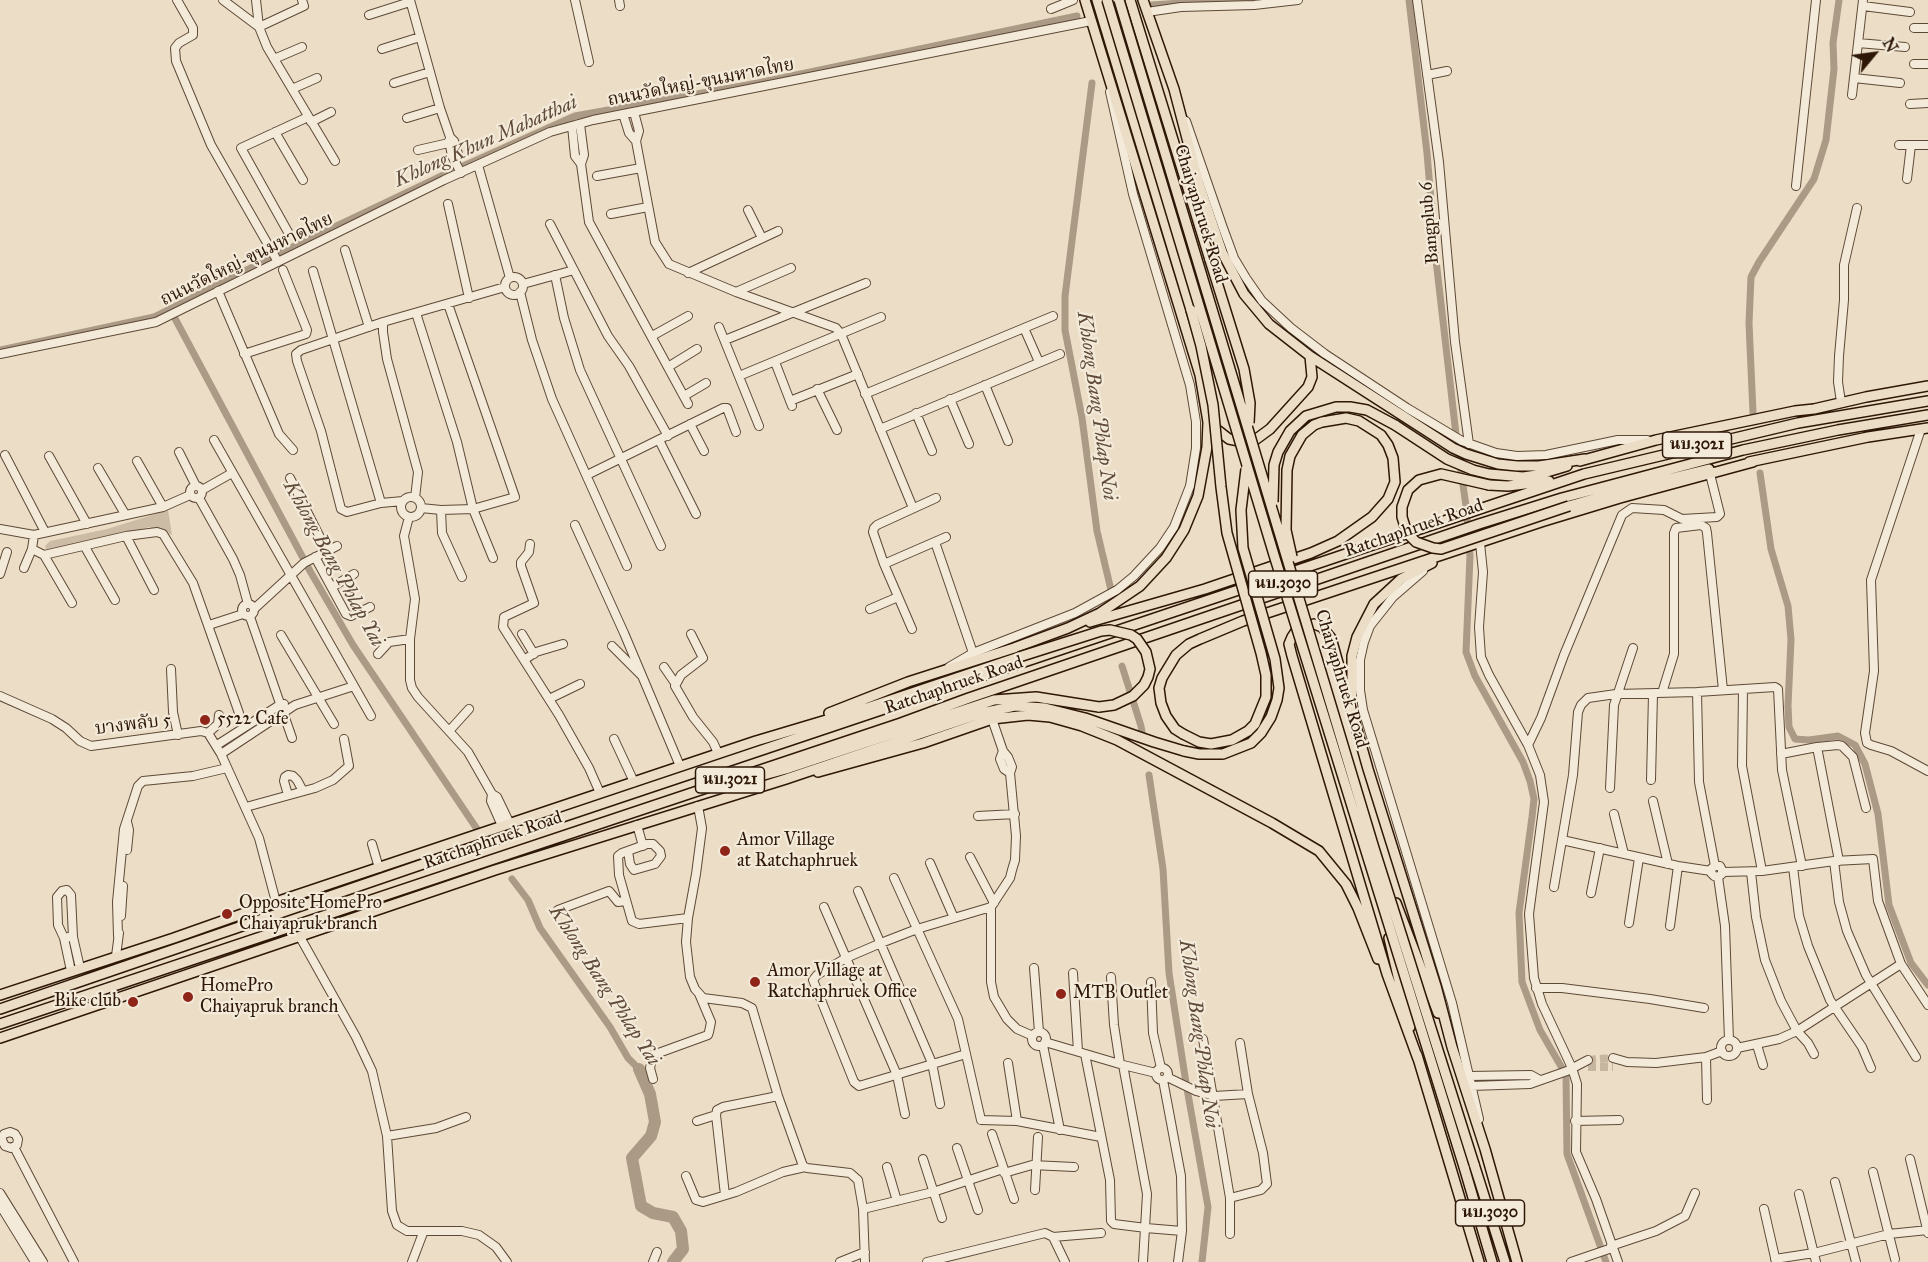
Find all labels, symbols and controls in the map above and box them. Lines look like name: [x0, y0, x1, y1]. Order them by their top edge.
north arrow: [1844, 24, 1904, 84]
text: N: [1879, 34, 1902, 56]
street label: ถนนวัดใหญ่-ขุนมหาดไทย: [606, 54, 796, 112]
water label: Khlong Khun Mahatthai: [391, 91, 581, 193]
street label: Chaiyaphruek Road: [1169, 142, 1231, 286]
street label: Bangplub 6: [1416, 181, 1444, 265]
street label: ถนนวัดใหญ่-ขุนมหาดไทย: [157, 209, 337, 311]
water label: Khlong Bang Phlap Noi: [1071, 310, 1121, 502]
road number: นบ.3021: [1662, 432, 1732, 458]
water label: Khlong Bang Phlap Yai: [277, 477, 389, 651]
street label: Ratchaphruek Road: [1342, 495, 1486, 563]
road number: นบ.3030: [1248, 571, 1318, 597]
street label: Chaiyaphruek Road: [1310, 607, 1372, 751]
street label: Ratchaphruek Road: [882, 652, 1026, 720]
place label: 5522 Cafe: [217, 709, 289, 731]
street label: บางพลับ 5: [94, 710, 172, 740]
marker: 5522 Cafe: [198, 713, 212, 727]
road number: นบ.3021: [696, 767, 764, 793]
street label: Ratchaphruek Road: [421, 807, 565, 875]
place label: Amor Village at Ratchaphruek: [737, 830, 858, 872]
marker: Amor Village at Ratchaphruek: [718, 844, 732, 858]
place label: Opposite HomePro Chaiyapruk branch: [239, 893, 382, 936]
water label: Khlong Bang Phlap Yai: [543, 901, 665, 1071]
marker: Opposite HomePro Chaiyapruk branch: [220, 907, 234, 921]
water label: Khlong Bang Phlap Noi: [1173, 938, 1223, 1130]
place label: Amor Village at Ratchaphruek Office: [767, 961, 917, 1004]
marker: Amor Village at Ratchaphruek Office: [748, 975, 762, 989]
place label: HomePro Chaiyapruk branch: [200, 976, 338, 1018]
place label: MTB Outlet: [1073, 983, 1168, 1005]
marker: MTB Outlet: [1054, 987, 1068, 1001]
marker: HomePro Chaiyapruk branch: [181, 990, 195, 1004]
place label: Bike club: [54, 991, 121, 1013]
marker: Bike club: [126, 995, 140, 1009]
road number: นบ.3030: [1456, 1200, 1524, 1226]

